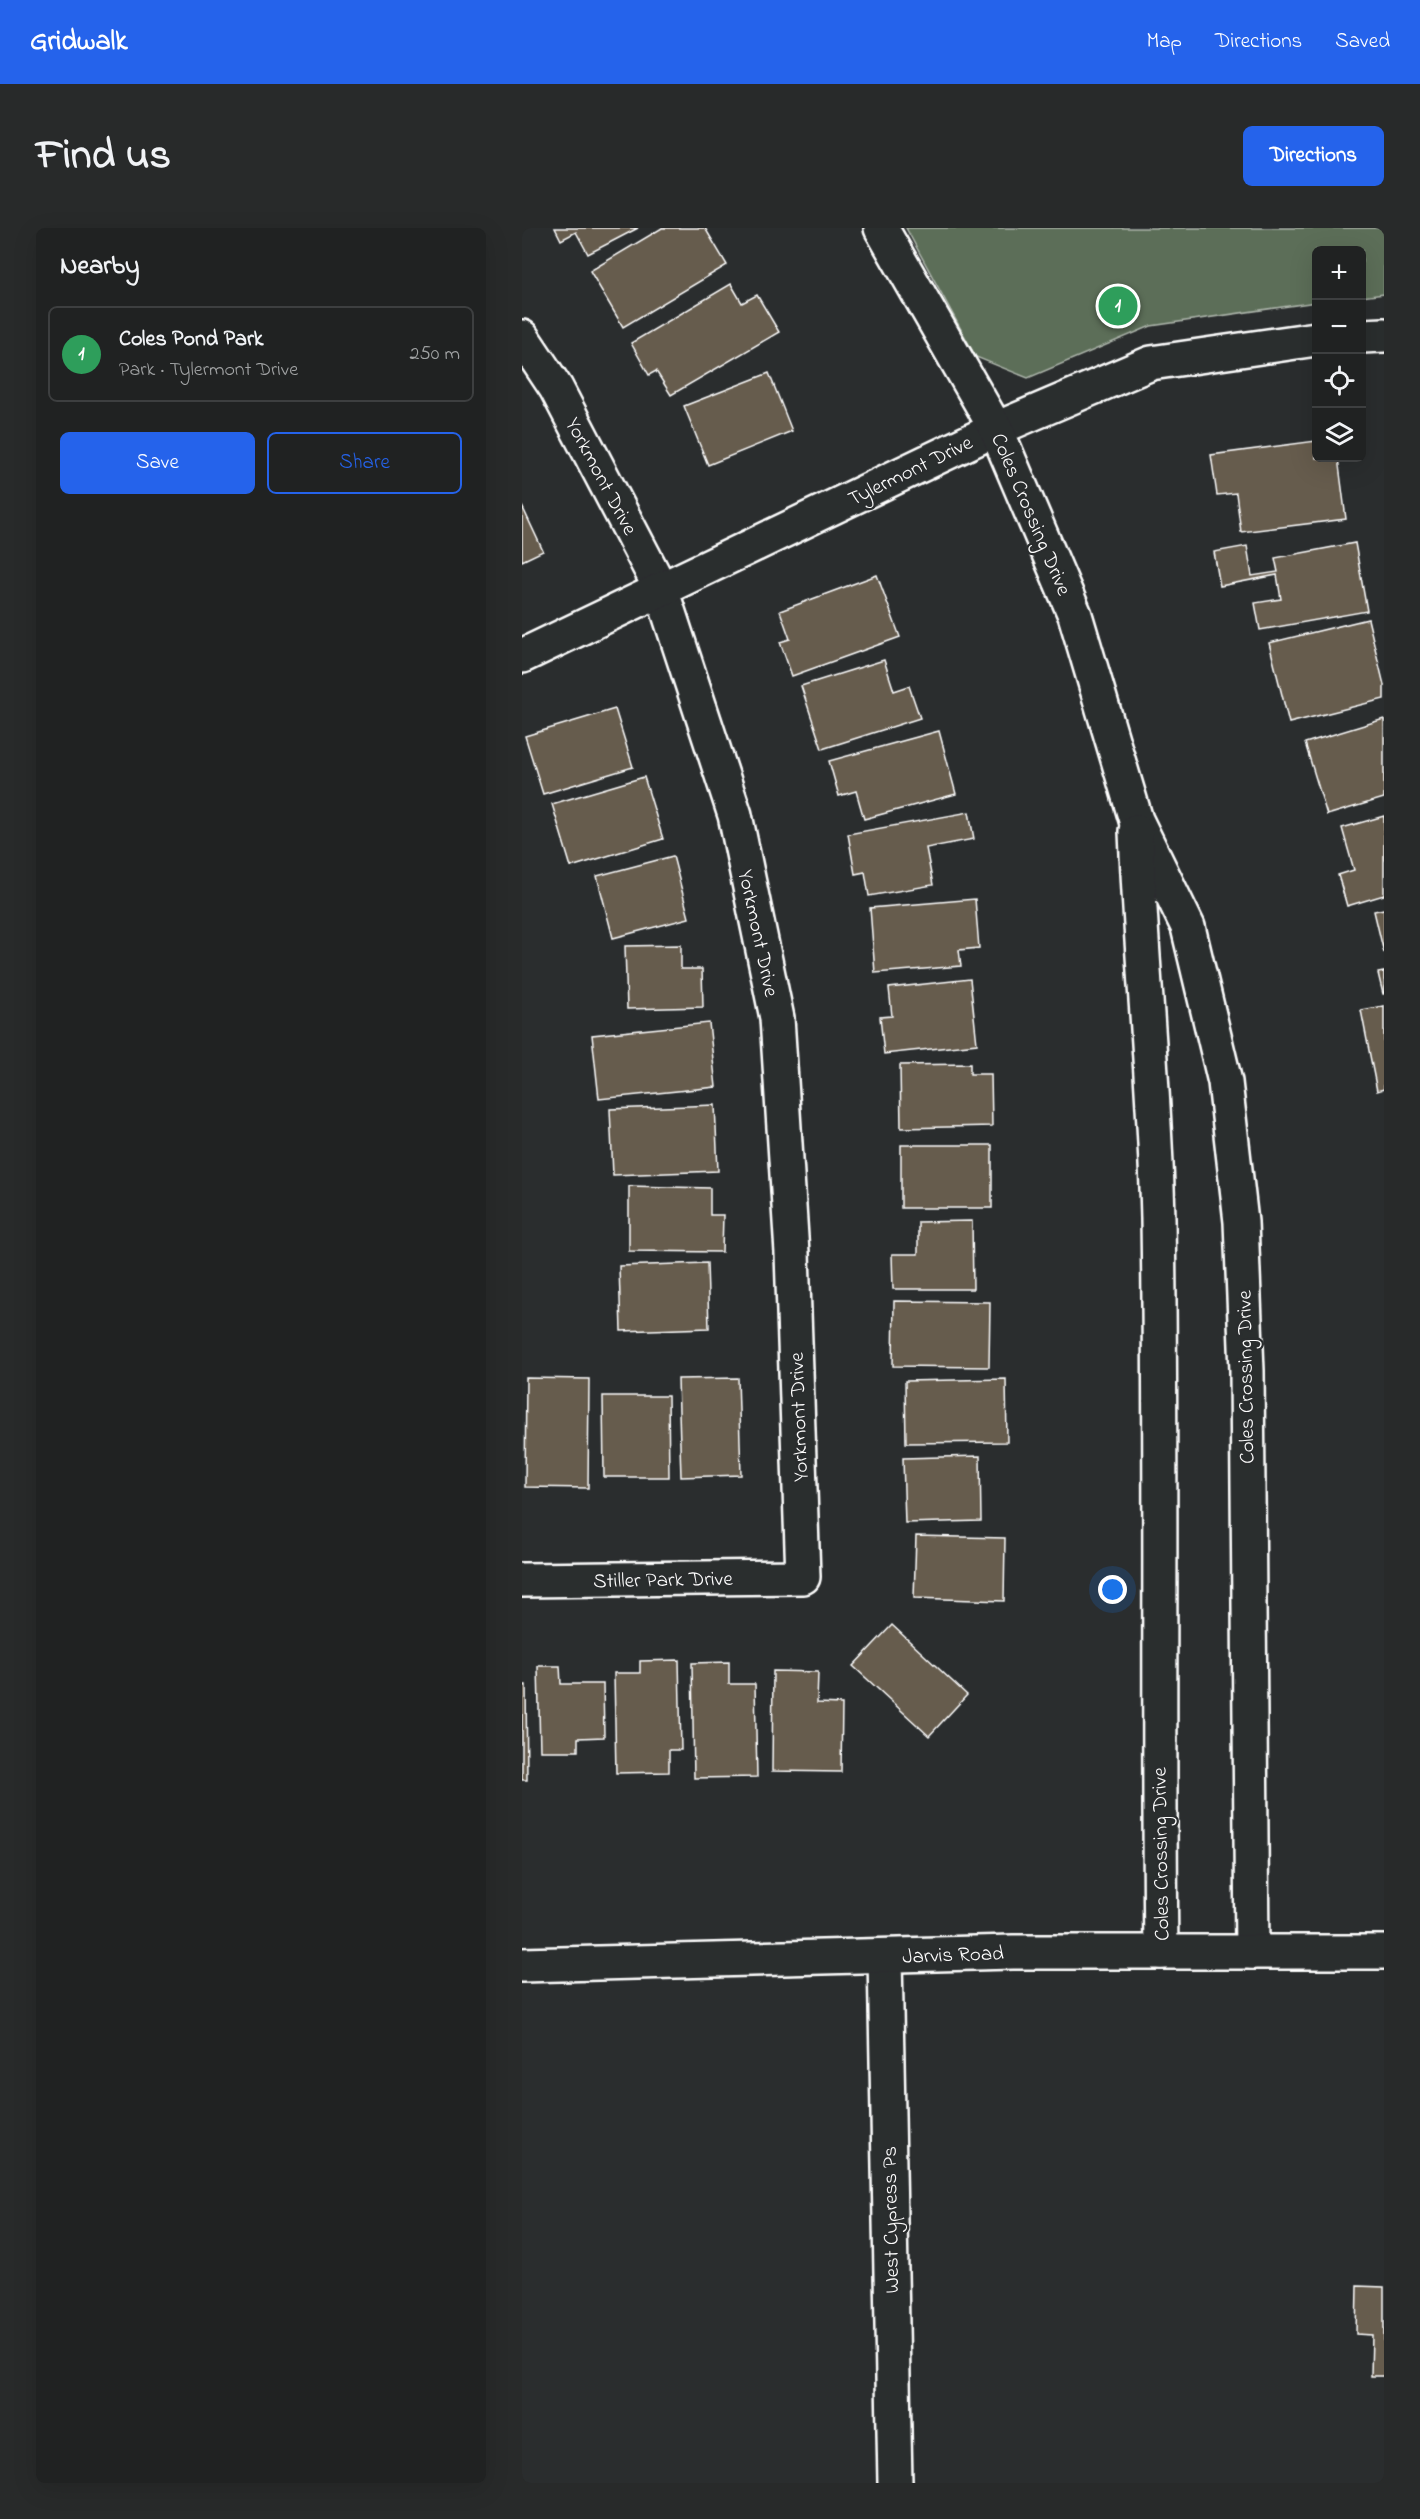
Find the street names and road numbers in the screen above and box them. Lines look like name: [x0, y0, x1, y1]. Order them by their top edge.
street label: Yorkmont Drive: [557, 413, 644, 542]
street label: Tylermont Drive: [844, 428, 980, 517]
street label: Coles Crossing Drive: [981, 429, 1078, 602]
street label: Yorkmont Drive: [729, 867, 785, 1000]
street label: Coles Crossing Drive: [1230, 1289, 1266, 1464]
street label: Yorkmont Drive: [783, 1351, 817, 1482]
street label: Stiller Park Drive: [593, 1565, 734, 1597]
street label: Coles Crossing Drive: [1145, 1766, 1181, 1941]
street label: Jarvis Road: [902, 1939, 1005, 1973]
street label: West Cypress Ps: [876, 2146, 910, 2294]

